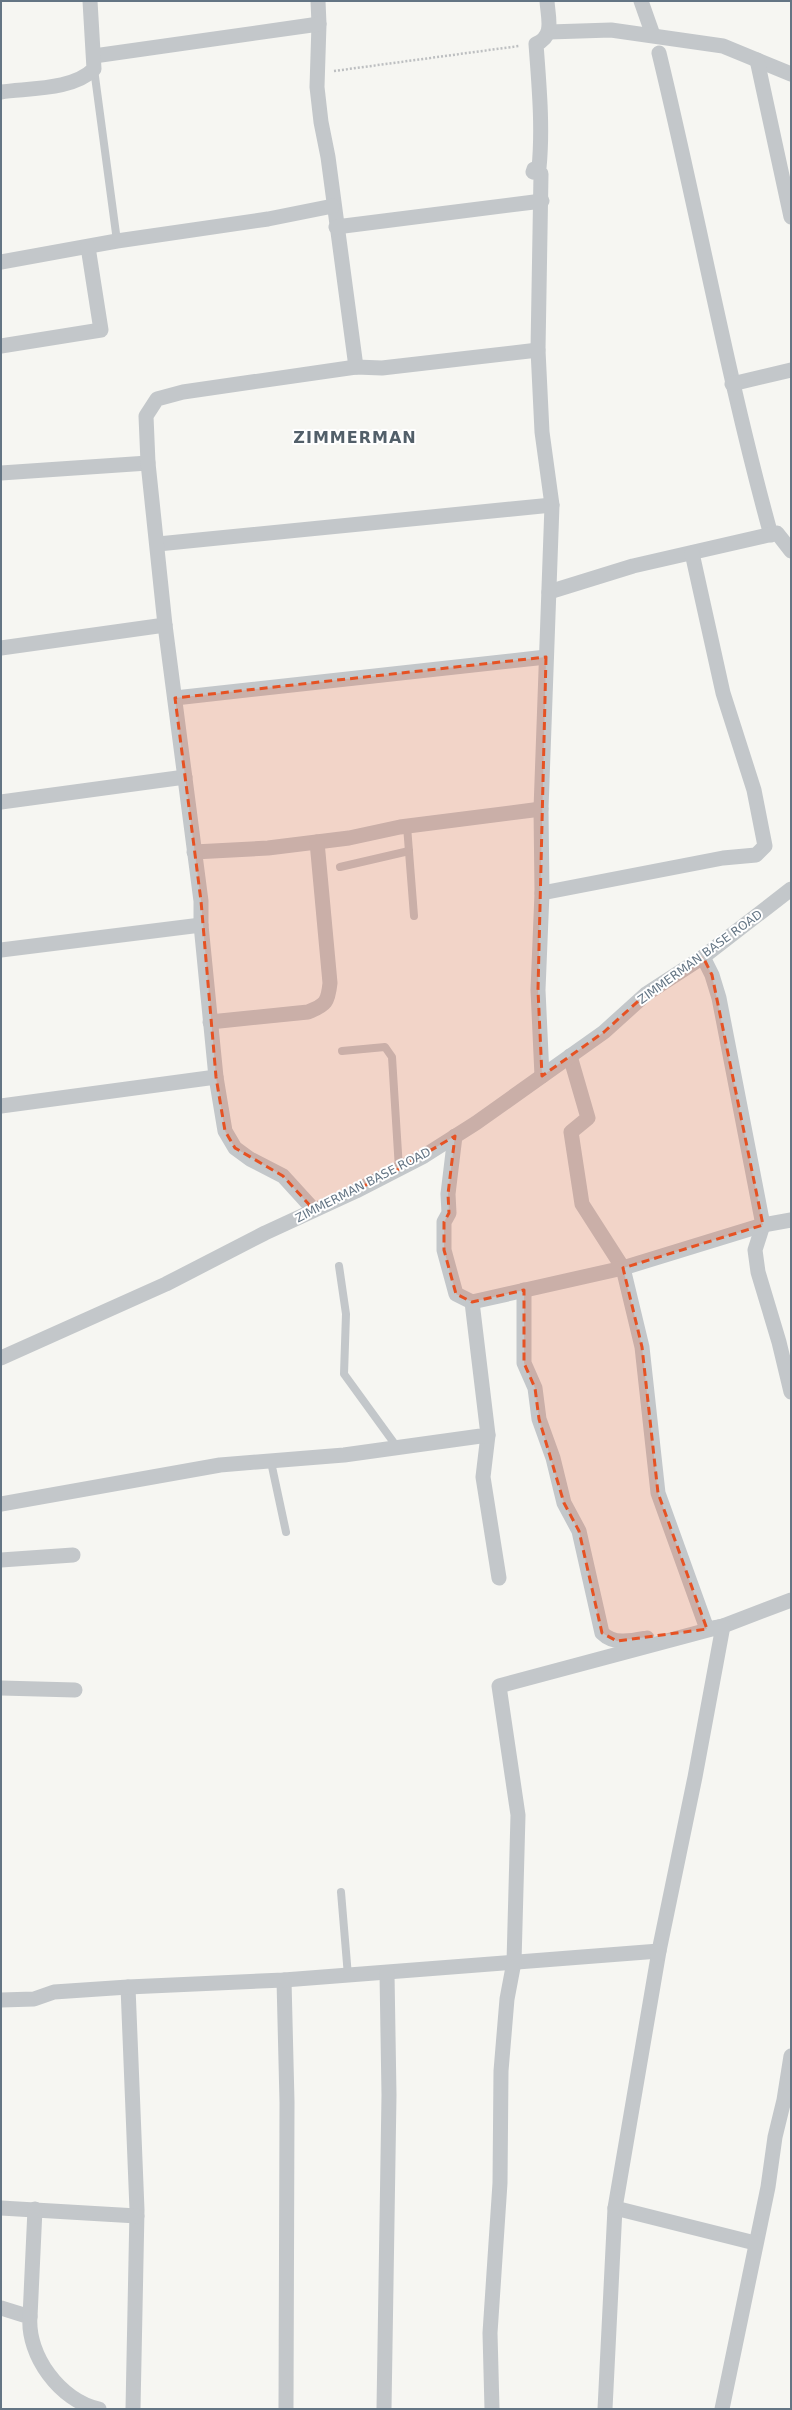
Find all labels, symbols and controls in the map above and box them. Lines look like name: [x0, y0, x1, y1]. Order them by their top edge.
district label: ZIMMERMAN: [293, 428, 417, 447]
street label: ZIMMERMAN BASE ROAD: [635, 907, 765, 1007]
street label: ZIMMERMAN BASE ROAD: [293, 1145, 433, 1225]

